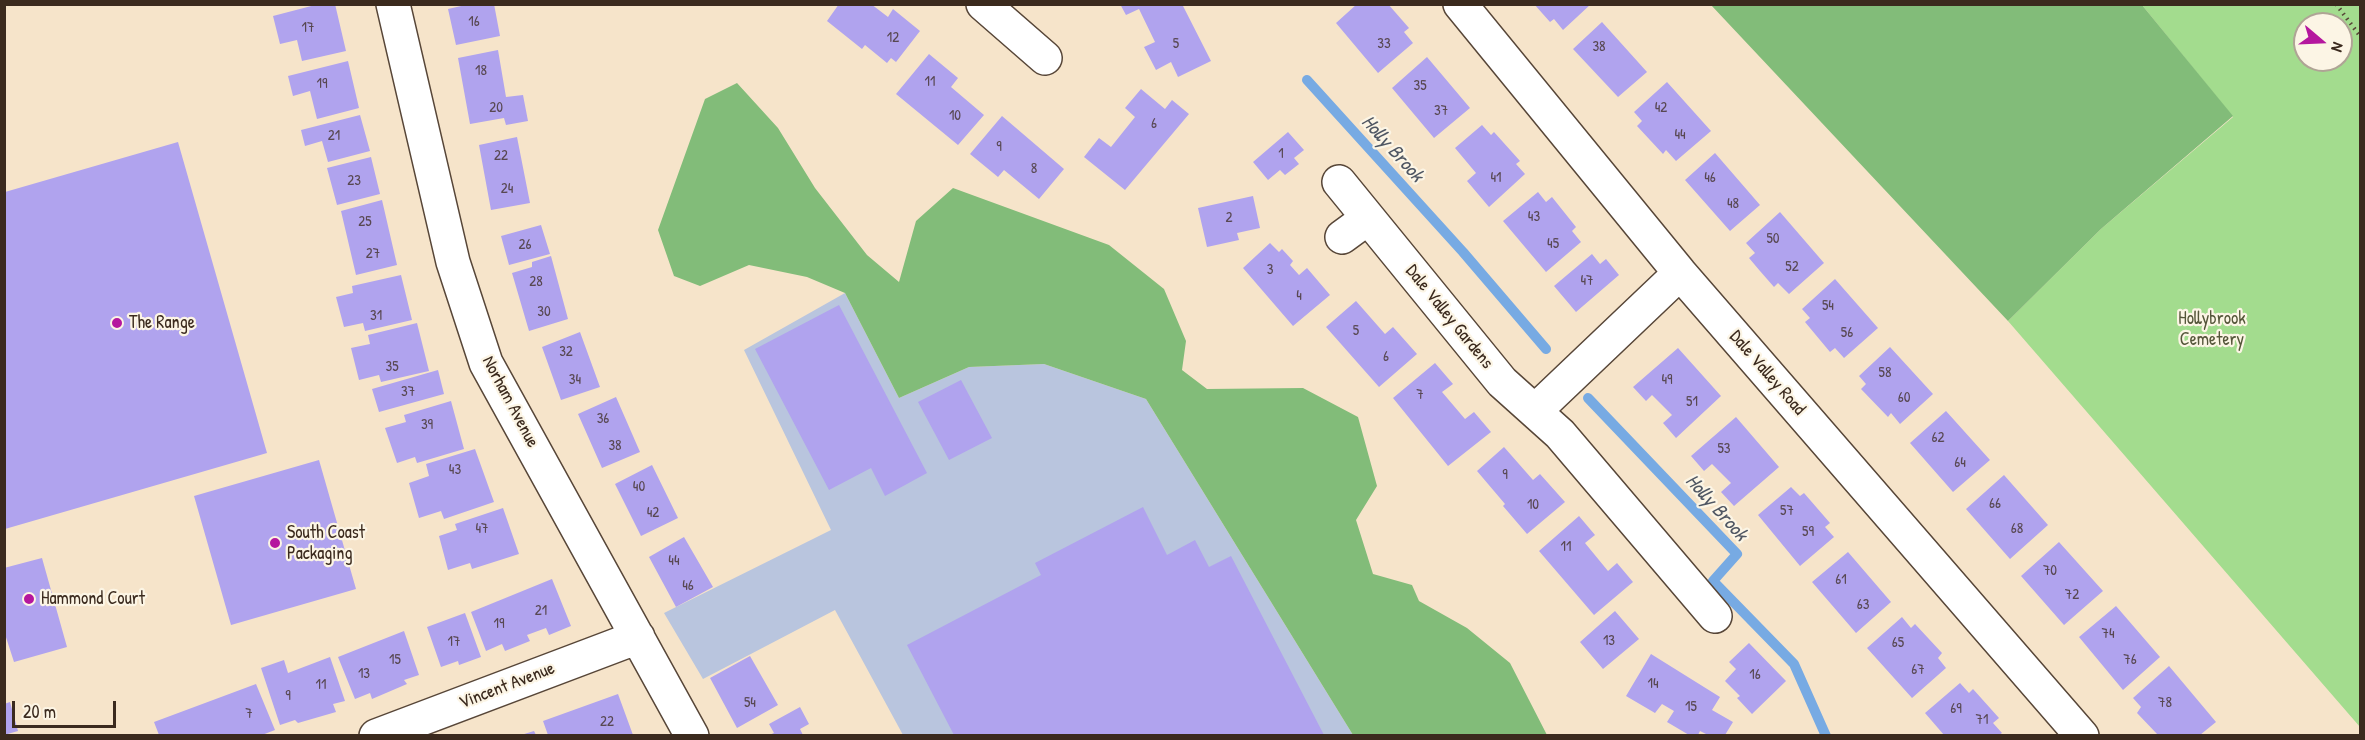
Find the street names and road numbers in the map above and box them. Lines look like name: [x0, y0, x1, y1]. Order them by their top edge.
street label: Dale Valley Gardens: [1401, 261, 1497, 373]
street label: Dale Valley Road: [1724, 326, 1810, 420]
street label: Norham Avenue: [477, 353, 543, 451]
street label: Vincent Avenue: [456, 658, 558, 714]

